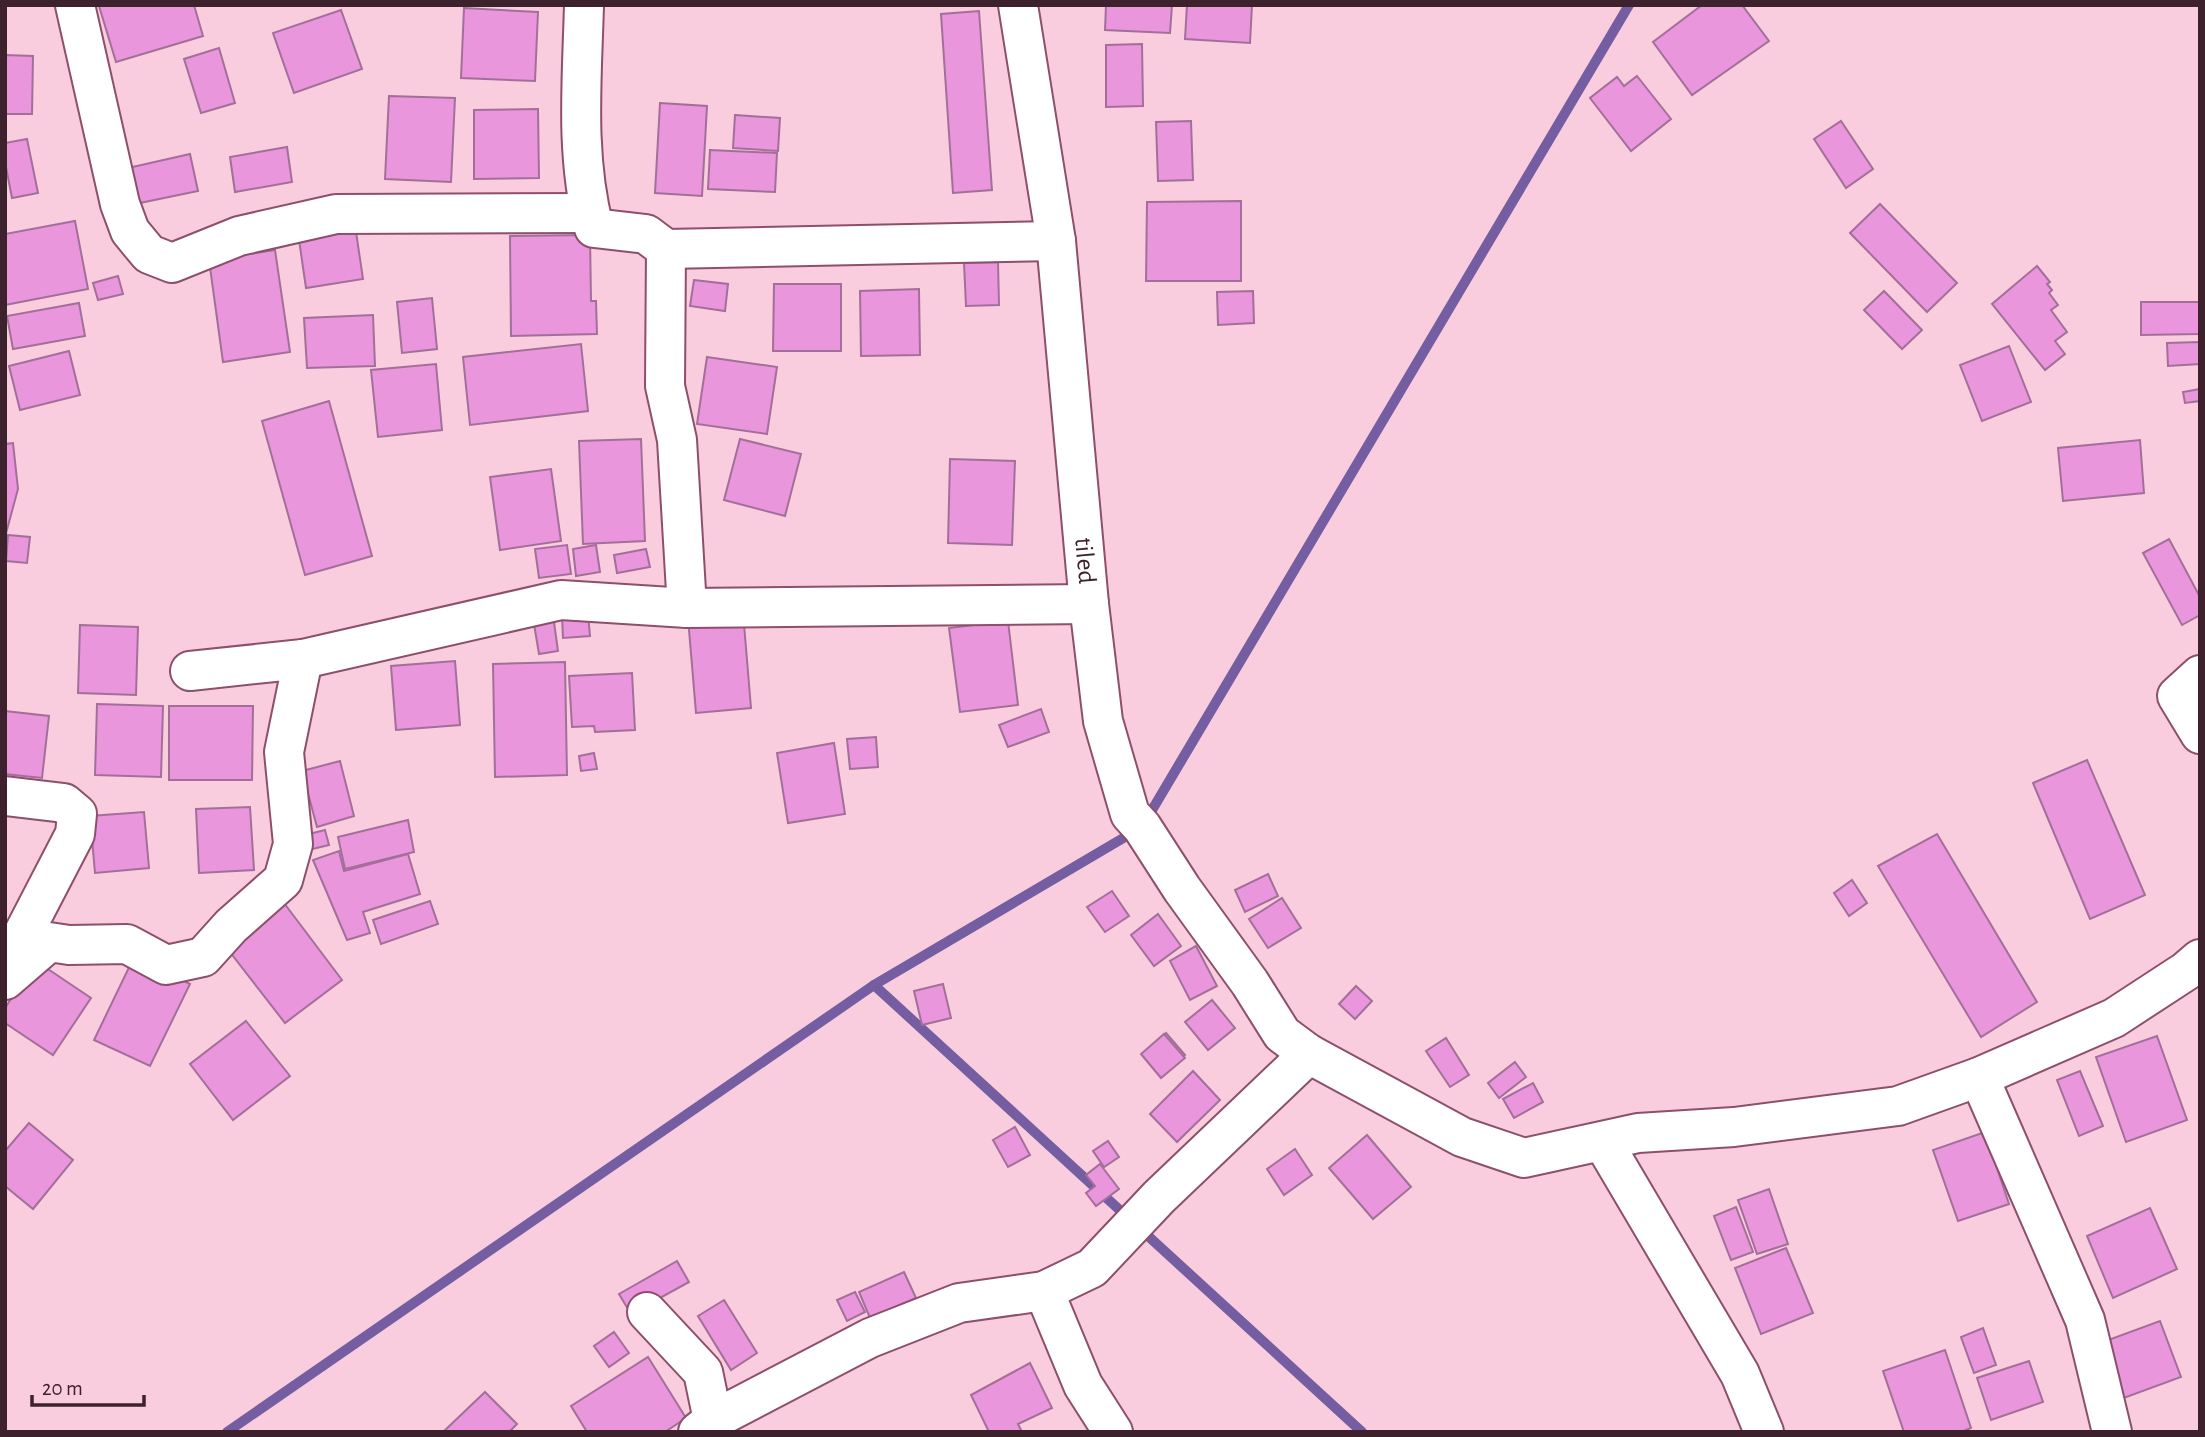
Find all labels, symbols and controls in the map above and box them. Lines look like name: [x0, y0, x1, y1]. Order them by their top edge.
street label: tiled: [1070, 536, 1100, 585]
scale bar: [32, 1364, 144, 1408]
text: 20 m: [42, 1378, 83, 1399]

